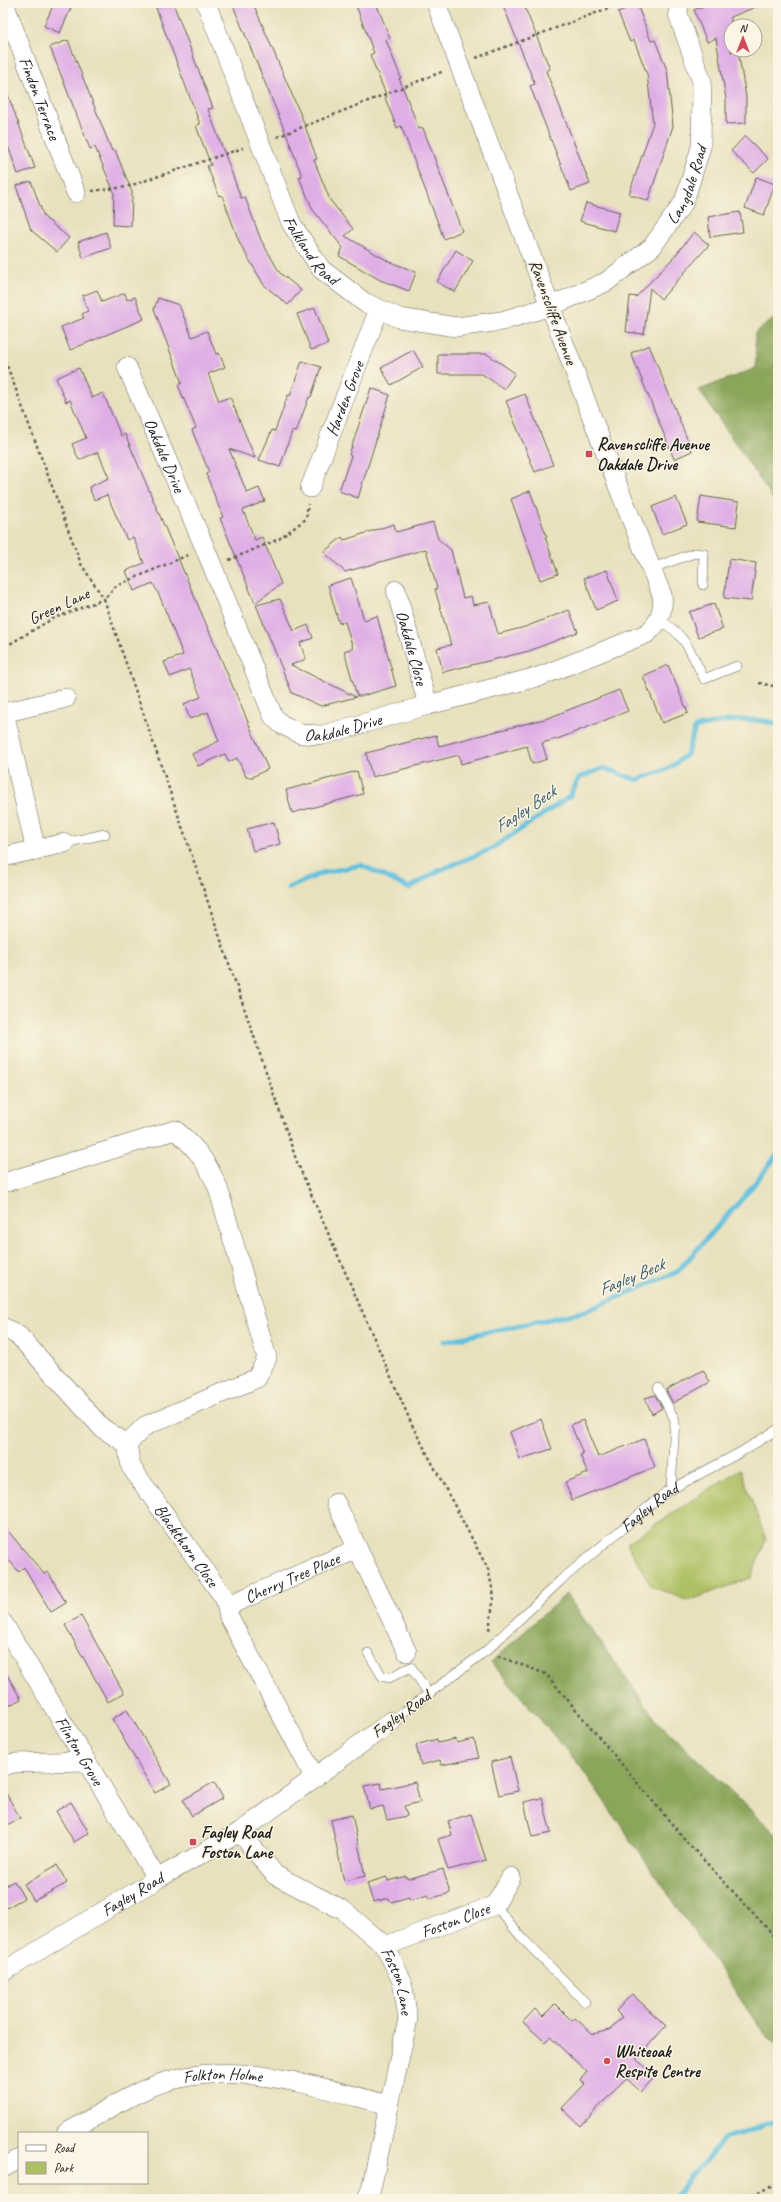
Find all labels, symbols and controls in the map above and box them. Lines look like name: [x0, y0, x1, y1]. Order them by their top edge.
north arrow: [723, 18, 763, 58]
text: N: [740, 21, 749, 35]
street label: Findon Terrace: [15, 54, 66, 144]
street label: Langdale Road: [661, 140, 712, 228]
street label: Falkland Road: [279, 213, 345, 291]
street label: Ravenscliffe Avenue: [524, 257, 582, 369]
street label: Harden Grove: [321, 357, 369, 439]
street label: Oakdale Drive: [140, 415, 191, 497]
place label: Ravenscliffe Avenue Oakdale Drive: [597, 434, 711, 475]
marker: Ravenscliffe Avenue Oakdale Drive: [584, 449, 594, 459]
street label: Green Lane: [25, 582, 94, 629]
street label: Oakdale Close: [392, 608, 433, 689]
street label: Oakdale Drive: [304, 708, 385, 746]
water label: Fagley Beck: [490, 779, 563, 838]
water label: Fagley Beck: [595, 1252, 670, 1301]
street label: Fagley Road: [616, 1476, 683, 1536]
street label: Blackthorn Close: [150, 1500, 224, 1592]
street label: Cherry Tree Place: [241, 1547, 344, 1607]
street label: Fagley Road: [367, 1684, 437, 1742]
street label: Flinton Grove: [51, 1712, 109, 1790]
place label: Fagley Road Foston Lane: [201, 1822, 275, 1863]
marker: Fagley Road Foston Lane: [188, 1837, 198, 1847]
street label: Fagley Road: [98, 1866, 169, 1921]
street label: Foston Close: [418, 1897, 494, 1942]
street label: Foston Lane: [377, 1944, 418, 2018]
place label: Whiteoak Respite Centre: [615, 2041, 701, 2082]
marker: Whiteoak Respite Centre: [602, 2056, 612, 2066]
street label: Folkton Holme: [181, 2063, 265, 2088]
legend: [18, 2132, 148, 2184]
text: Road: [54, 2140, 76, 2156]
text: Park: [54, 2160, 75, 2176]

